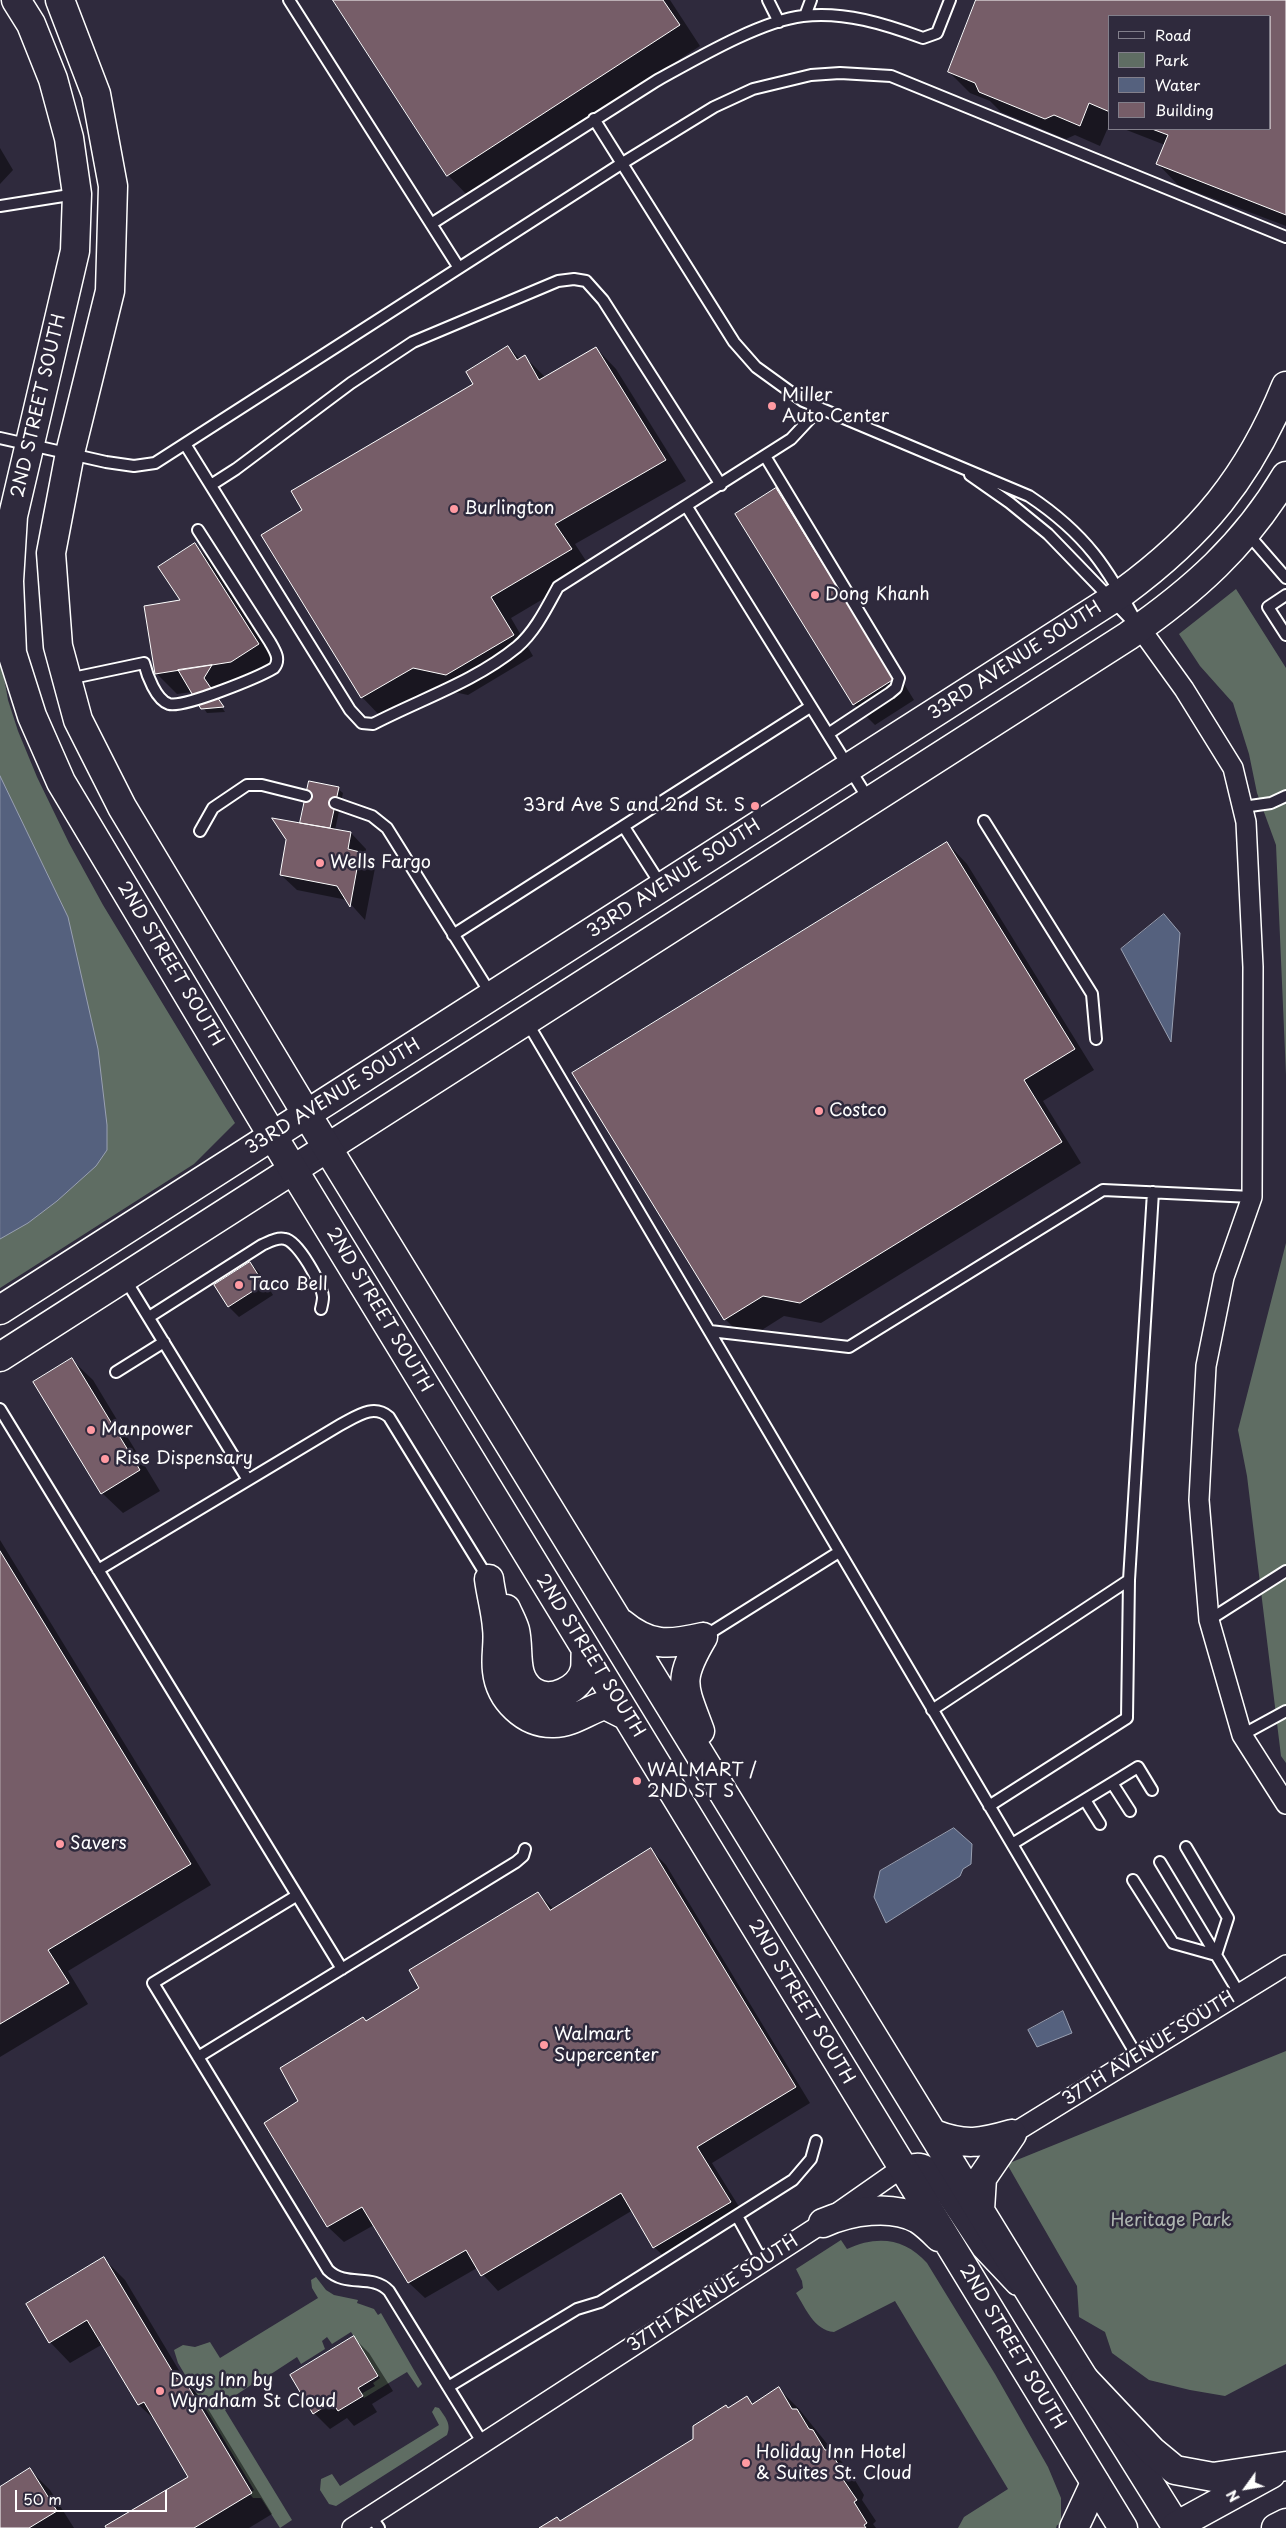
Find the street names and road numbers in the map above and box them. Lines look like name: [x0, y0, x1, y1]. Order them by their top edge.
street label: 2ND STREET SOUTH: [7, 312, 71, 500]
street label: 33RD AVENUE SOUTH: [924, 597, 1106, 725]
street label: 33RD AVENUE SOUTH: [583, 815, 765, 943]
street label: 2ND STREET SOUTH: [112, 878, 228, 1050]
street label: 33RD AVENUE SOUTH: [242, 1034, 424, 1160]
street label: 2ND STREET SOUTH: [321, 1224, 437, 1396]
street label: 2ND STREET SOUTH: [531, 1571, 649, 1741]
street label: 2ND STREET SOUTH: [743, 1916, 859, 2088]
street label: 37TH AVENUE SOUTH: [1059, 1987, 1239, 2111]
street label: 37TH AVENUE SOUTH: [624, 2231, 802, 2357]
street label: 2ND STREET SOUTH: [954, 2261, 1070, 2433]

